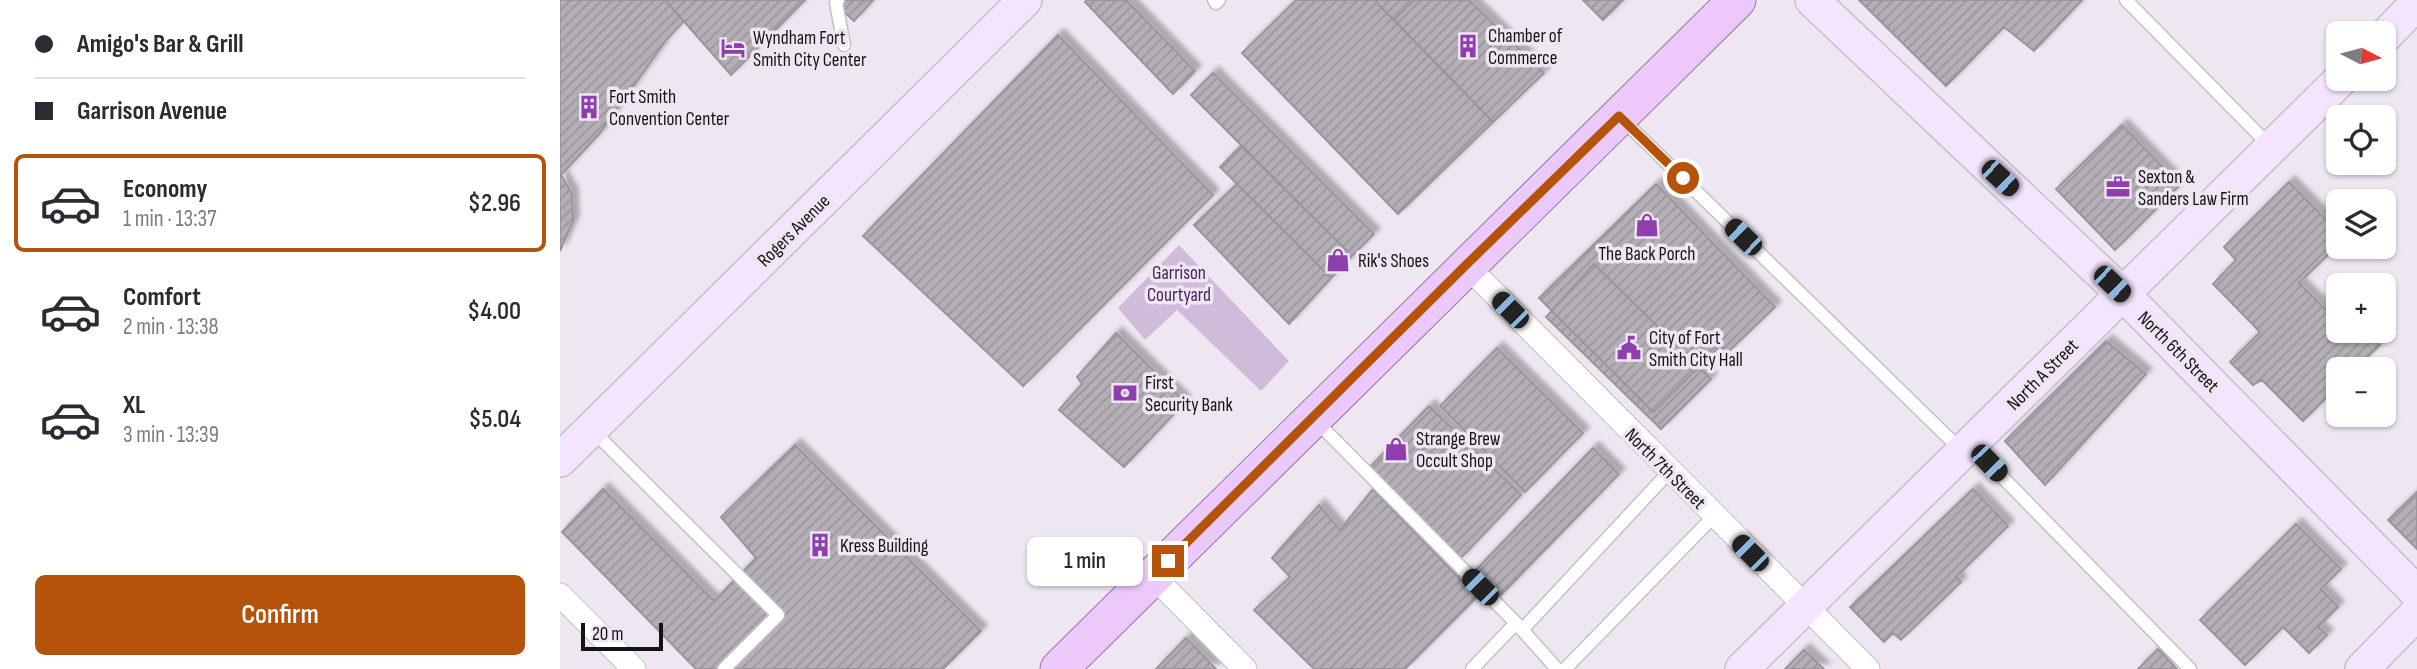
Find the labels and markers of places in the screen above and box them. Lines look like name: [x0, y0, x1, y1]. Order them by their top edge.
place label: Chamber of Commerce: [1488, 25, 1563, 70]
place label: Wyndham Fort Smith City Center: [753, 27, 867, 72]
building icon: Chamber of Commerce: [1454, 32, 1482, 60]
hotel icon: Wyndham Fort Smith City Center: [719, 34, 747, 62]
place label: Fort Smith Convention Center: [609, 86, 730, 131]
building icon: Fort Smith Convention Center: [575, 93, 603, 121]
place label: Sexton & Sanders Law Firm: [2138, 166, 2249, 211]
office icon: Sexton & Sanders Law Firm: [2104, 173, 2132, 201]
shop icon: The Back Porch: [1633, 211, 1661, 239]
place label: The Back Porch: [1599, 243, 1695, 266]
shop icon: Rik's Shoes: [1324, 246, 1352, 274]
place label: Rik's Shoes: [1358, 250, 1429, 273]
place label: City of Fort Smith City Hall: [1649, 327, 1743, 372]
public building icon: City of Fort Smith City Hall: [1615, 334, 1643, 362]
place label: First Security Bank: [1145, 372, 1233, 417]
bank icon: First Security Bank: [1111, 379, 1139, 407]
place label: Strange Brew Occult Shop: [1416, 428, 1501, 473]
shop icon: Strange Brew Occult Shop: [1382, 435, 1410, 463]
building icon: Kress Building: [806, 531, 834, 559]
place label: Kress Building: [840, 535, 929, 558]

